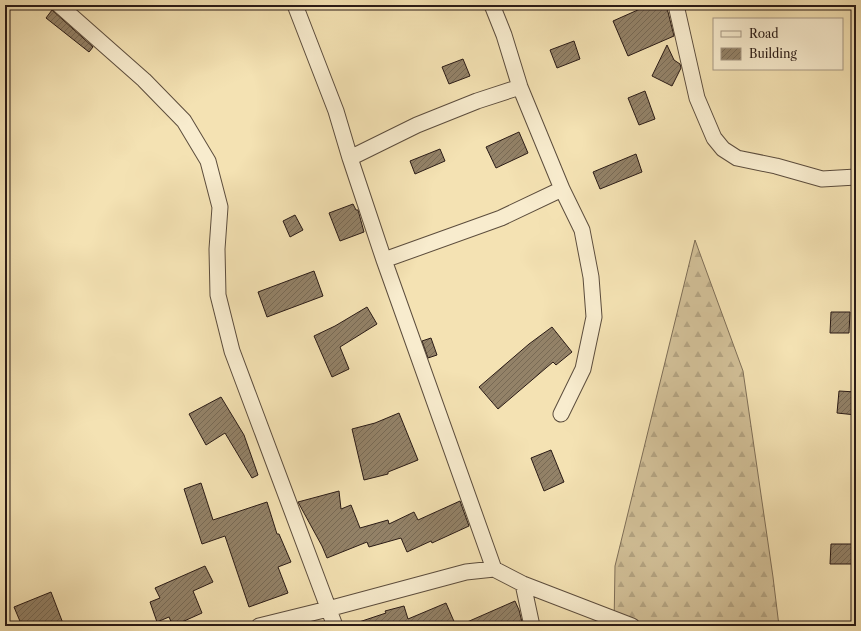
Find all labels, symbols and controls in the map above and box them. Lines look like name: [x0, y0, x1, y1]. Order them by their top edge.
legend: [713, 18, 843, 70]
text: Road: [749, 26, 779, 41]
text: Building: [749, 46, 797, 61]

